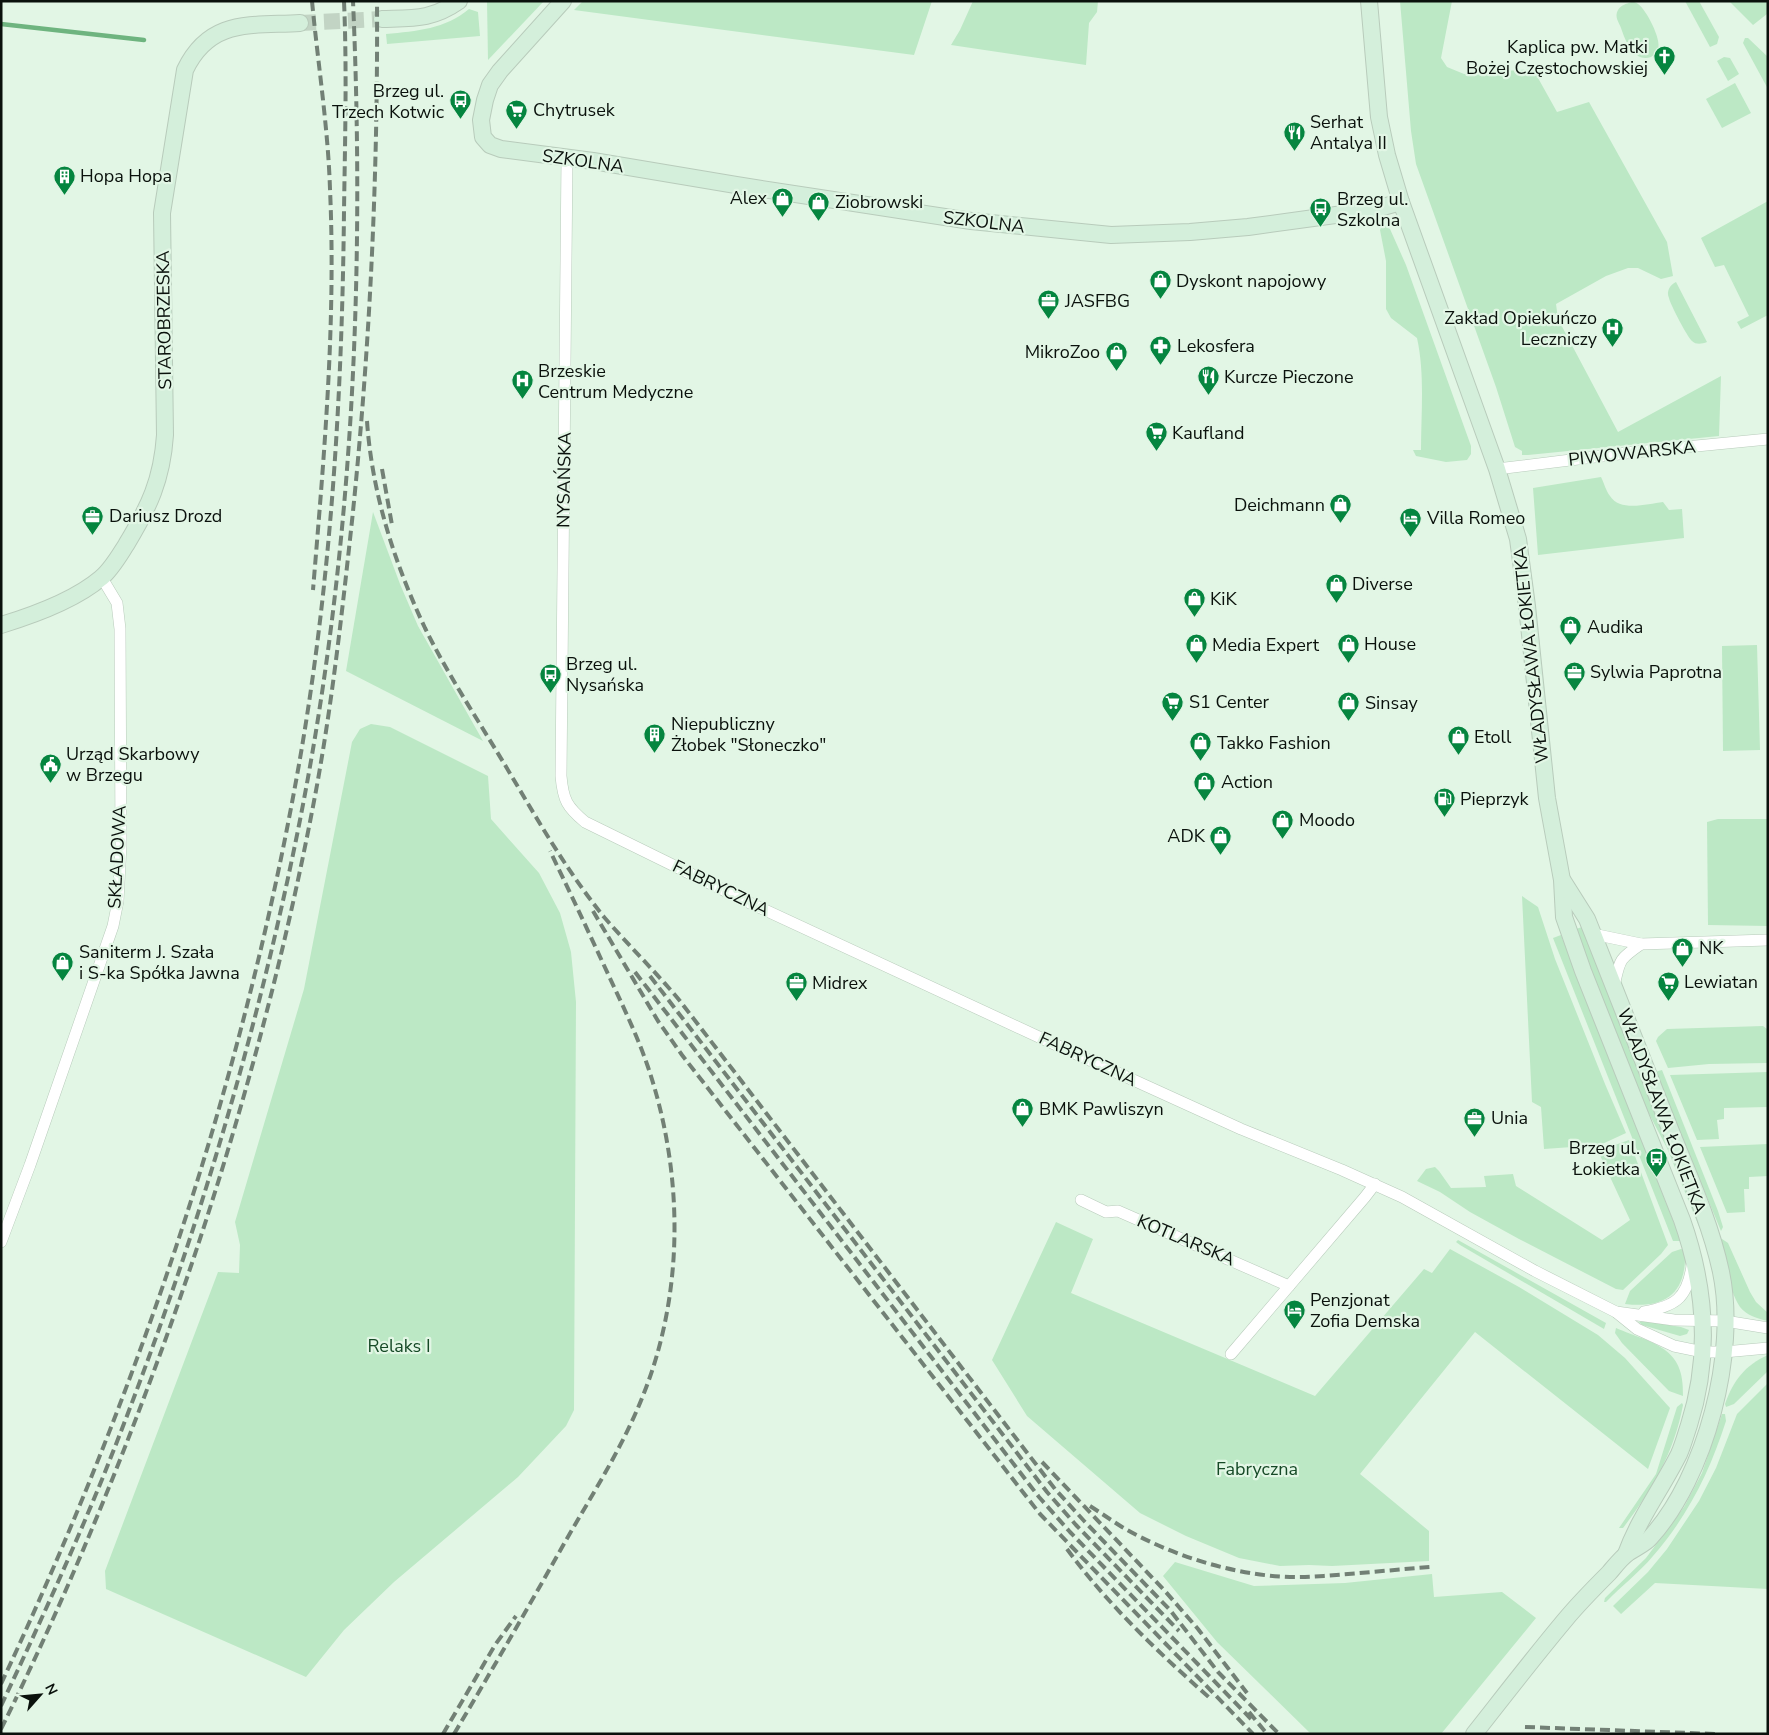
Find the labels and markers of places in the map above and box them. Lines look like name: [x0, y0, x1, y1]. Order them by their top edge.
place label: Kaplica pw. Matki Bożej Częstochowskiej: [1466, 35, 1648, 80]
church icon: Kaplica pw. Matki Bożej Częstochowskiej: [1652, 45, 1676, 76]
place label: Brzeg ul. Trzech Kotwic: [332, 79, 444, 124]
bus stop icon: Brzeg ul. Trzech Kotwic: [448, 89, 472, 120]
supermarket icon: Chytrusek: [505, 98, 529, 129]
place label: Chytrusek: [533, 98, 616, 122]
place label: Serhat Antalya II: [1310, 110, 1387, 155]
restaurant icon: Serhat Antalya II: [1282, 120, 1306, 151]
building icon: Hopa Hopa: [52, 164, 76, 195]
place label: Hopa Hopa: [80, 164, 172, 188]
place label: Alex: [730, 186, 768, 210]
shop icon: Alex: [771, 186, 795, 217]
place label: Brzeg ul. Szkolna: [1337, 187, 1408, 232]
shop icon: Ziobrowski: [807, 190, 831, 221]
place label: Ziobrowski: [835, 190, 923, 214]
bus stop icon: Brzeg ul. Szkolna: [1309, 197, 1333, 228]
shop icon: Dyskont napojowy: [1148, 269, 1172, 300]
place label: Dyskont napojowy: [1176, 269, 1327, 293]
office icon: JASFBG: [1037, 289, 1061, 320]
place label: JASFBG: [1064, 289, 1130, 313]
place label: Zakład Opiekuńczo Leczniczy: [1444, 306, 1598, 351]
hospital icon: Zakład Opiekuńczo Leczniczy: [1601, 316, 1625, 347]
pharmacy icon: Lekosfera: [1149, 334, 1173, 365]
place label: Lekosfera: [1177, 334, 1255, 358]
place label: MikroZoo: [1025, 340, 1100, 364]
shop icon: MikroZoo: [1104, 340, 1128, 371]
place label: Brzeskie Centrum Medyczne: [538, 359, 693, 404]
restaurant icon: Kurcze Pieczone: [1196, 365, 1220, 396]
place label: Kurcze Pieczone: [1224, 365, 1354, 389]
hospital icon: Brzeskie Centrum Medyczne: [510, 369, 534, 400]
supermarket icon: Kaufland: [1144, 421, 1168, 452]
place label: Kaufland: [1172, 421, 1244, 445]
place label: Deichmann: [1234, 493, 1325, 517]
shop icon: Deichmann: [1329, 493, 1353, 524]
office icon: Dariusz Drozd: [81, 504, 105, 535]
place label: Dariusz Drozd: [109, 504, 222, 528]
hotel icon: Villa Romeo: [1399, 506, 1423, 537]
place label: Villa Romeo: [1426, 506, 1525, 530]
shop icon: Diverse: [1324, 572, 1348, 603]
place label: Diverse: [1352, 572, 1413, 596]
shop icon: KiK: [1182, 587, 1206, 618]
place label: KiK: [1210, 587, 1237, 611]
shop icon: Audika: [1559, 615, 1583, 646]
place label: Audika: [1587, 615, 1643, 639]
shop icon: House: [1336, 632, 1360, 663]
place label: House: [1364, 632, 1416, 656]
shop icon: Media Expert: [1184, 633, 1208, 664]
place label: Media Expert: [1212, 633, 1320, 657]
place label: Brzeg ul. Nysańska: [566, 652, 644, 697]
office icon: Sylwia Paprotna: [1562, 660, 1586, 691]
place label: Sylwia Paprotna: [1590, 660, 1722, 684]
bus stop icon: Brzeg ul. Nysańska: [538, 662, 562, 693]
supermarket icon: S1 Center: [1161, 690, 1185, 721]
place label: S1 Center: [1189, 690, 1270, 714]
shop icon: Sinsay: [1337, 691, 1361, 722]
place label: Sinsay: [1365, 691, 1419, 715]
place label: Niepubliczny Żłobek "Słoneczko": [671, 712, 826, 757]
building icon: Niepubliczny Żłobek "Słoneczko": [643, 722, 667, 753]
shop icon: Etoll: [1446, 725, 1470, 756]
place label: Etoll: [1474, 725, 1512, 749]
shop icon: Takko Fashion: [1189, 731, 1213, 762]
place label: Takko Fashion: [1217, 731, 1331, 755]
place label: Urząd Skarbowy w Brzegu: [66, 742, 200, 787]
public building icon: Urząd Skarbowy w Brzegu: [38, 752, 62, 783]
shop icon: Action: [1193, 770, 1217, 801]
place label: Action: [1221, 770, 1273, 794]
fuel station icon: Pieprzyk: [1432, 787, 1456, 818]
place label: Pieprzyk: [1460, 787, 1530, 811]
shop icon: Moodo: [1271, 808, 1295, 839]
place label: Moodo: [1299, 808, 1355, 832]
place label: ADK: [1167, 824, 1206, 848]
shop icon: ADK: [1209, 824, 1233, 855]
shop icon: NK: [1671, 936, 1695, 967]
place label: NK: [1699, 936, 1724, 960]
place label: Saniterm J. Szała i S-ka Spółka Jawna: [79, 940, 240, 985]
shop icon: Saniterm J. Szała i S-ka Spółka Jawna: [51, 950, 75, 981]
supermarket icon: Lewiatan: [1656, 970, 1680, 1001]
place label: Lewiatan: [1684, 970, 1758, 994]
office icon: Midrex: [784, 971, 808, 1002]
place label: Midrex: [812, 971, 868, 995]
shop icon: BMK Pawliszyn: [1011, 1097, 1035, 1128]
place label: BMK Pawliszyn: [1039, 1097, 1164, 1121]
office icon: Unia: [1463, 1106, 1487, 1137]
place label: Unia: [1491, 1106, 1528, 1130]
place label: Brzeg ul. Łokietka: [1569, 1136, 1640, 1181]
bus stop icon: Brzeg ul. Łokietka: [1644, 1146, 1668, 1177]
place label: Penzjonat Zofia Demska: [1310, 1288, 1420, 1333]
hotel icon: Penzjonat Zofia Demska: [1282, 1298, 1306, 1329]

